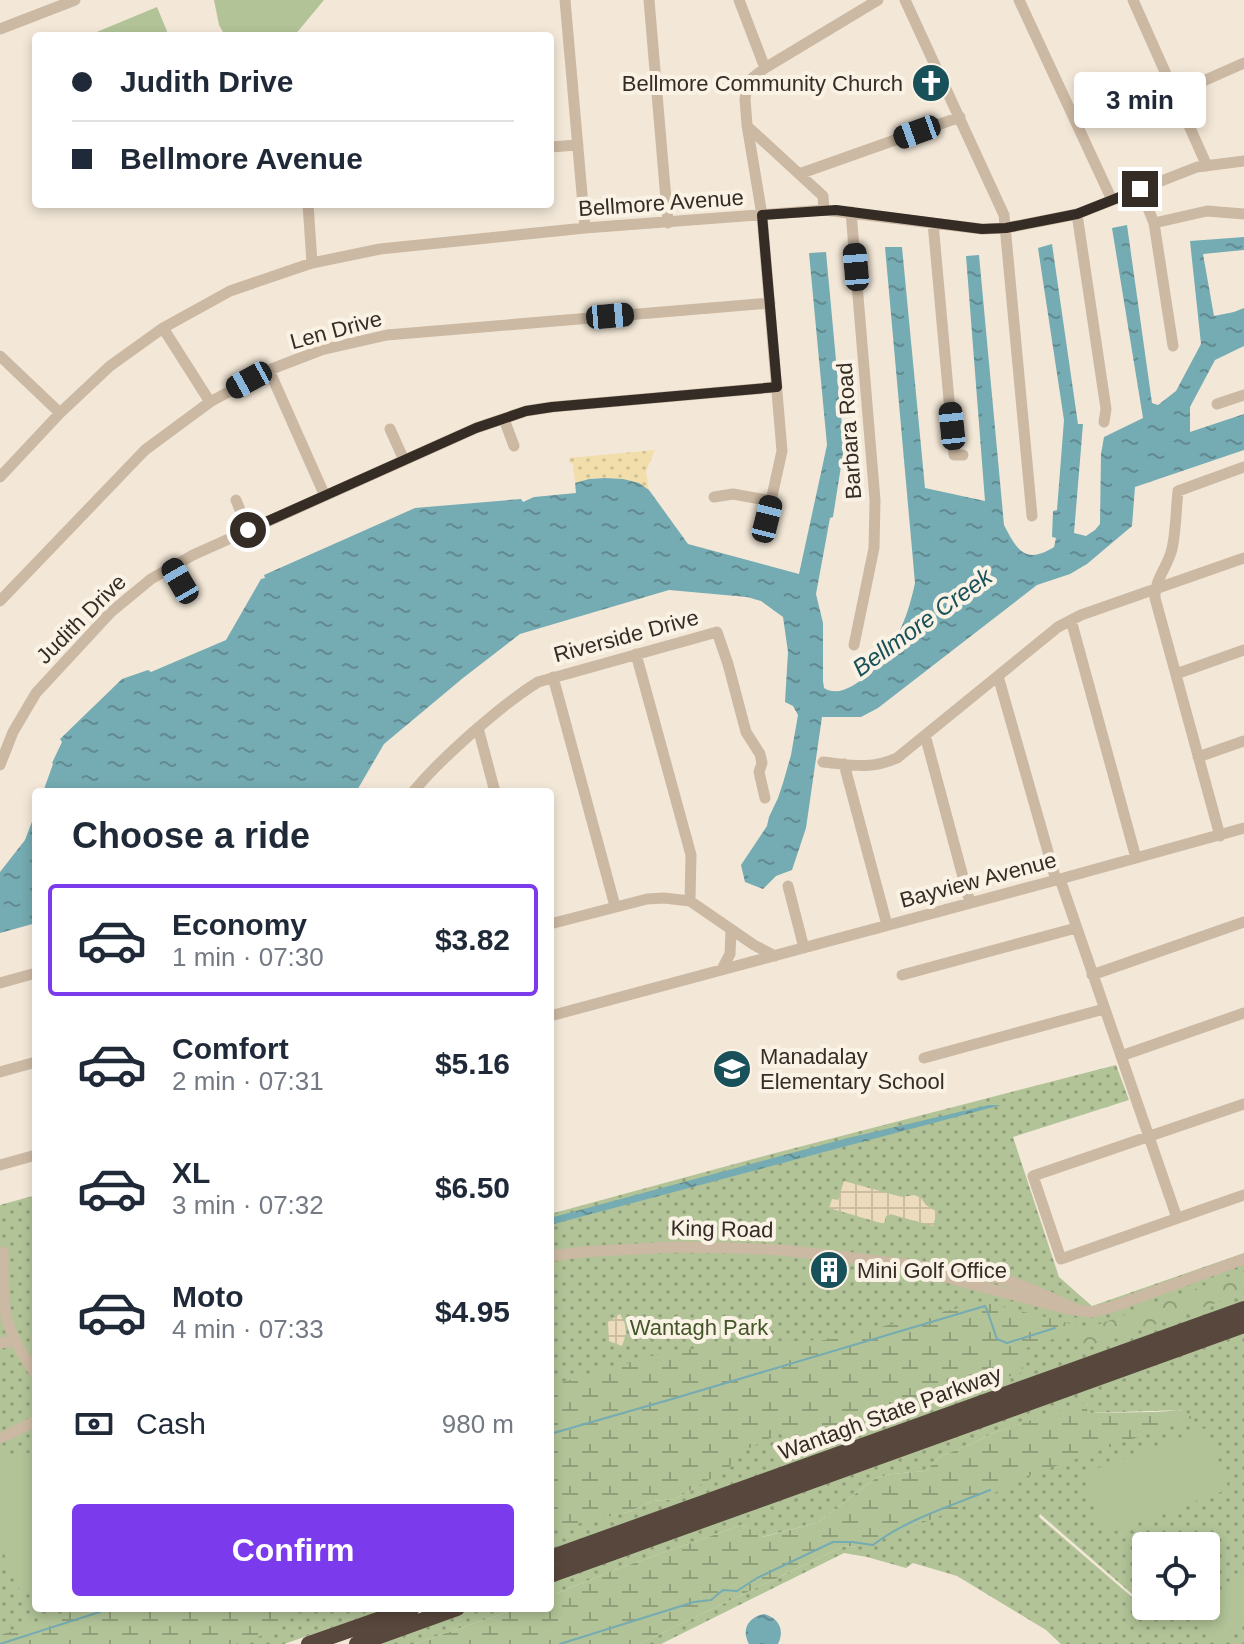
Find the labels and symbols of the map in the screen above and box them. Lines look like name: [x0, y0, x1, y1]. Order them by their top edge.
church icon: Bellmore Community Church: [910, 62, 952, 104]
place label: Bellmore Community Church: [622, 71, 903, 96]
callout: 3 min: [1074, 73, 1206, 129]
car: [890, 113, 944, 151]
route end: [1122, 171, 1158, 207]
street label: Bellmore Avenue: [577, 185, 745, 221]
car: [842, 242, 870, 292]
car: [585, 302, 635, 330]
street label: Len Drive: [287, 306, 385, 354]
car: [222, 358, 276, 402]
street label: Barbara Road: [832, 362, 866, 500]
car: [938, 401, 966, 451]
car: [750, 493, 784, 545]
route start: [230, 512, 266, 548]
car: [158, 554, 202, 608]
water label: Bellmore Creek: [847, 561, 998, 682]
street label: Judith Drive: [31, 569, 131, 669]
street label: Riverside Drive: [551, 605, 701, 667]
street label: Bayview Avenue: [897, 847, 1059, 913]
place label: Manadalay Elementary School: [760, 1044, 945, 1094]
school or university icon: Manadalay Elementary School: [711, 1048, 753, 1090]
street label: King Road: [670, 1216, 774, 1242]
building icon: Mini Golf Office: [808, 1249, 850, 1291]
place label: Mini Golf Office: [857, 1258, 1007, 1283]
park label: Wantagh Park: [630, 1315, 769, 1340]
street label: Wantagh State Parkway: [775, 1361, 1005, 1465]

